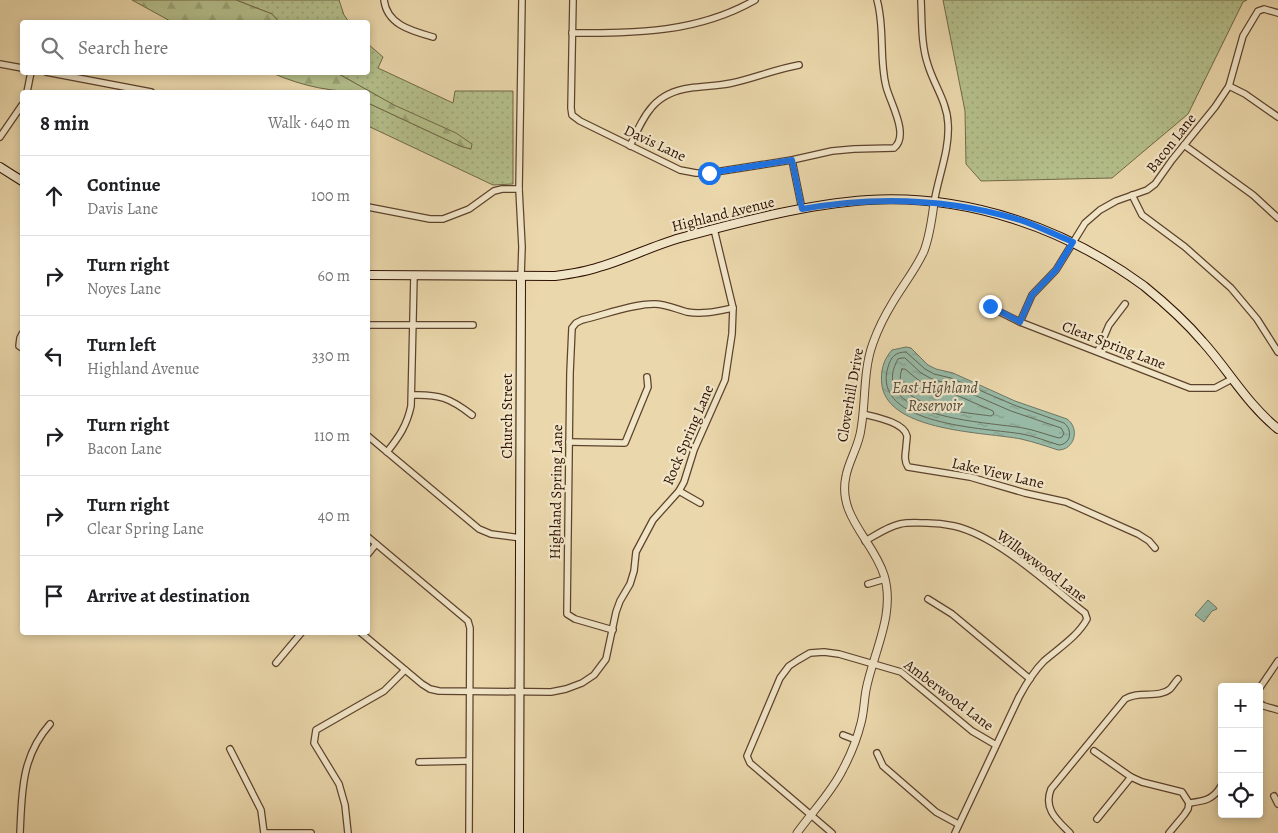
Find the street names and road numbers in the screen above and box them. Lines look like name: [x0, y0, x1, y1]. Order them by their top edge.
street label: Bacon Lane: [1141, 109, 1201, 177]
street label: Davis Lane: [621, 120, 690, 166]
street label: Highland Avenue: [669, 191, 777, 236]
street label: Clear Spring Lane: [1059, 316, 1169, 374]
street label: Cloverhill Drive: [832, 346, 868, 444]
street label: Church Street: [497, 373, 517, 459]
street label: Rock Spring Lane: [658, 382, 718, 488]
street label: Highland Spring Lane: [545, 424, 567, 560]
street label: Lake View Lane: [950, 453, 1046, 493]
street label: Willowwood Lane: [992, 525, 1092, 607]
street label: Amberwood Lane: [899, 654, 998, 735]

